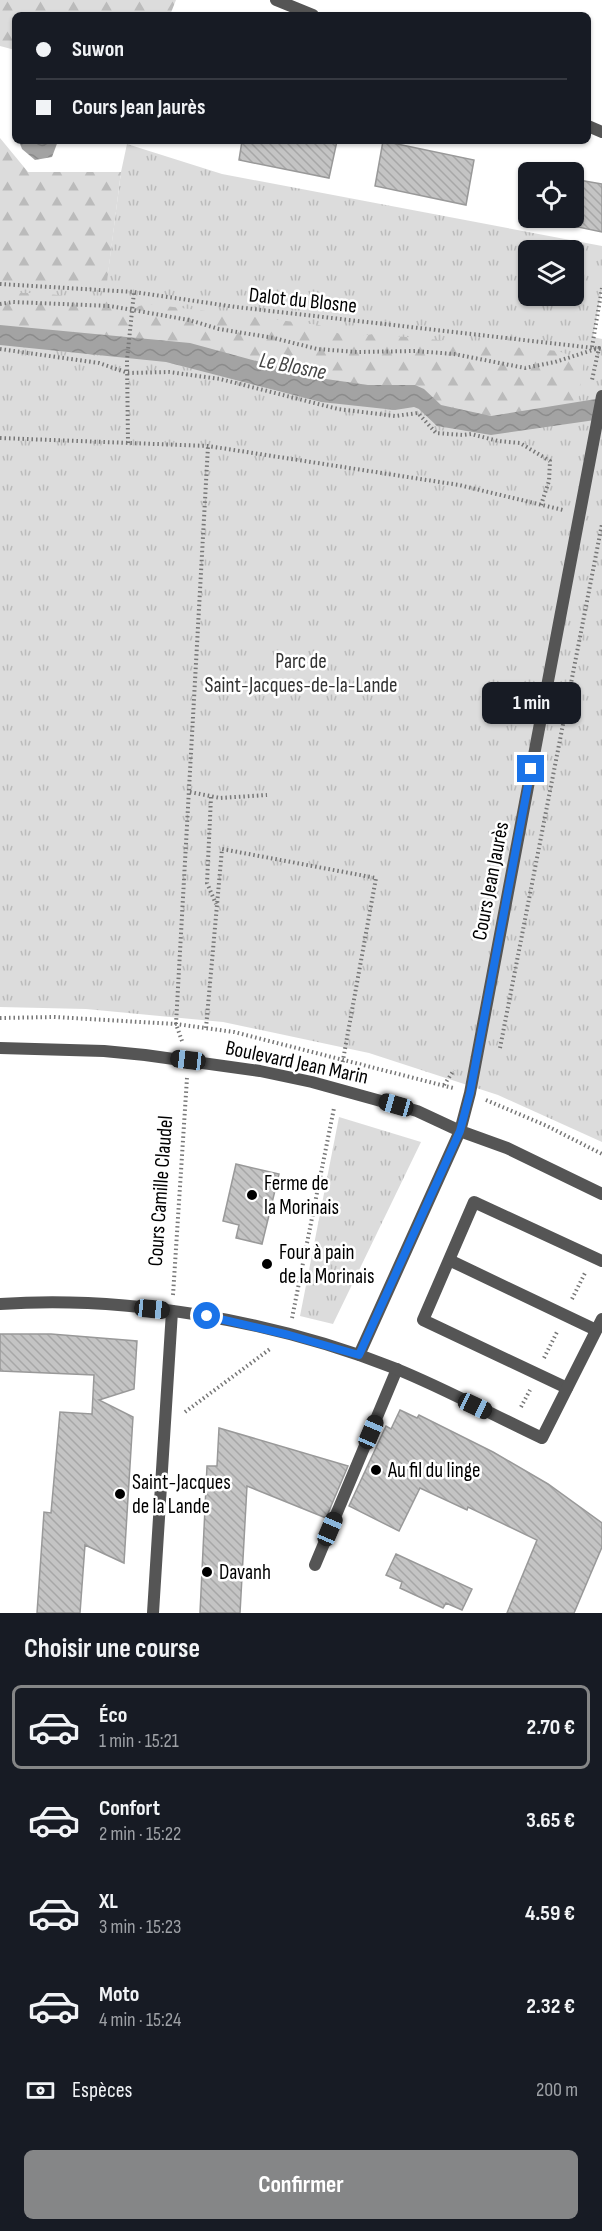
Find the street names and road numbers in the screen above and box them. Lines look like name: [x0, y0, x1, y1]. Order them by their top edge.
street label: Dalot du Blosne: [248, 282, 358, 319]
street label: Cours Jean Jaurès: [467, 820, 514, 942]
street label: Boulevard Jean Marin: [223, 1035, 371, 1090]
street label: Cours Camille Claudel: [143, 1115, 178, 1267]

